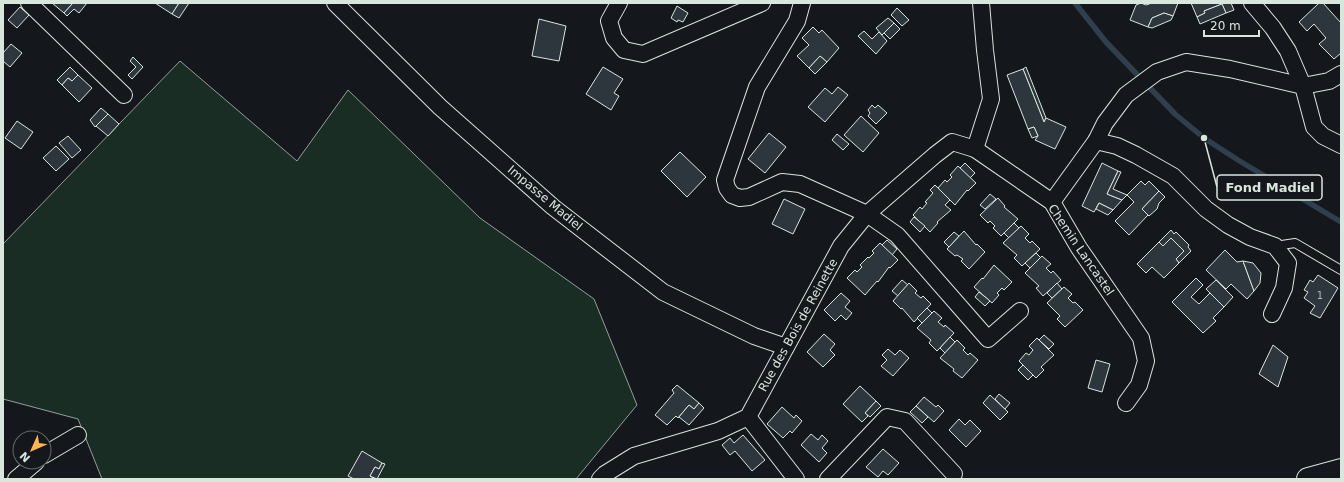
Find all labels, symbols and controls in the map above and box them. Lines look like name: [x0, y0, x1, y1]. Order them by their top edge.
scale bar: [1204, 12, 1259, 38]
text: 20 m: [1210, 19, 1241, 33]
street label: Impasse Madiel: [505, 163, 585, 233]
callout: Fond Madiel: [1217, 175, 1322, 200]
text: Fond Madiel: [1225, 180, 1315, 195]
street label: Chemin Lancastel: [1045, 202, 1117, 298]
street label: Rue des Bois de Reinette: [756, 256, 840, 394]
house number: 1: [1317, 290, 1323, 301]
north arrow: [12, 430, 52, 470]
text: N: [17, 449, 33, 465]

